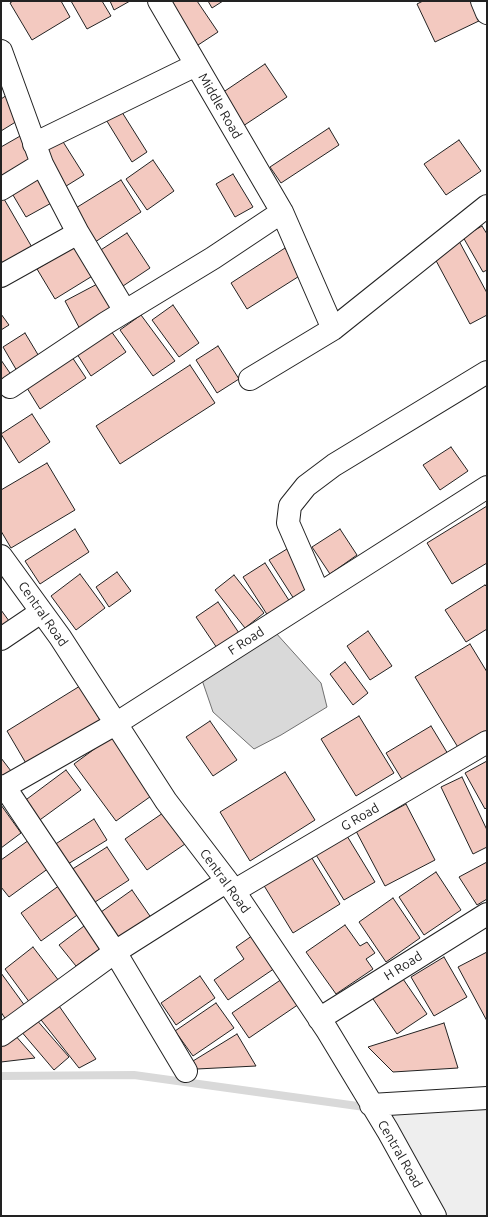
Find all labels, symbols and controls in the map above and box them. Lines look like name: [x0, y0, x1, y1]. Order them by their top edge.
street label: Middle Road: [195, 70, 245, 142]
street label: Central Road: [15, 579, 71, 649]
street label: F Road: [225, 624, 267, 658]
street label: G Road: [338, 800, 382, 834]
street label: Central Road: [196, 846, 254, 916]
street label: H Road: [381, 948, 425, 984]
street label: Central Road: [374, 1117, 426, 1191]

